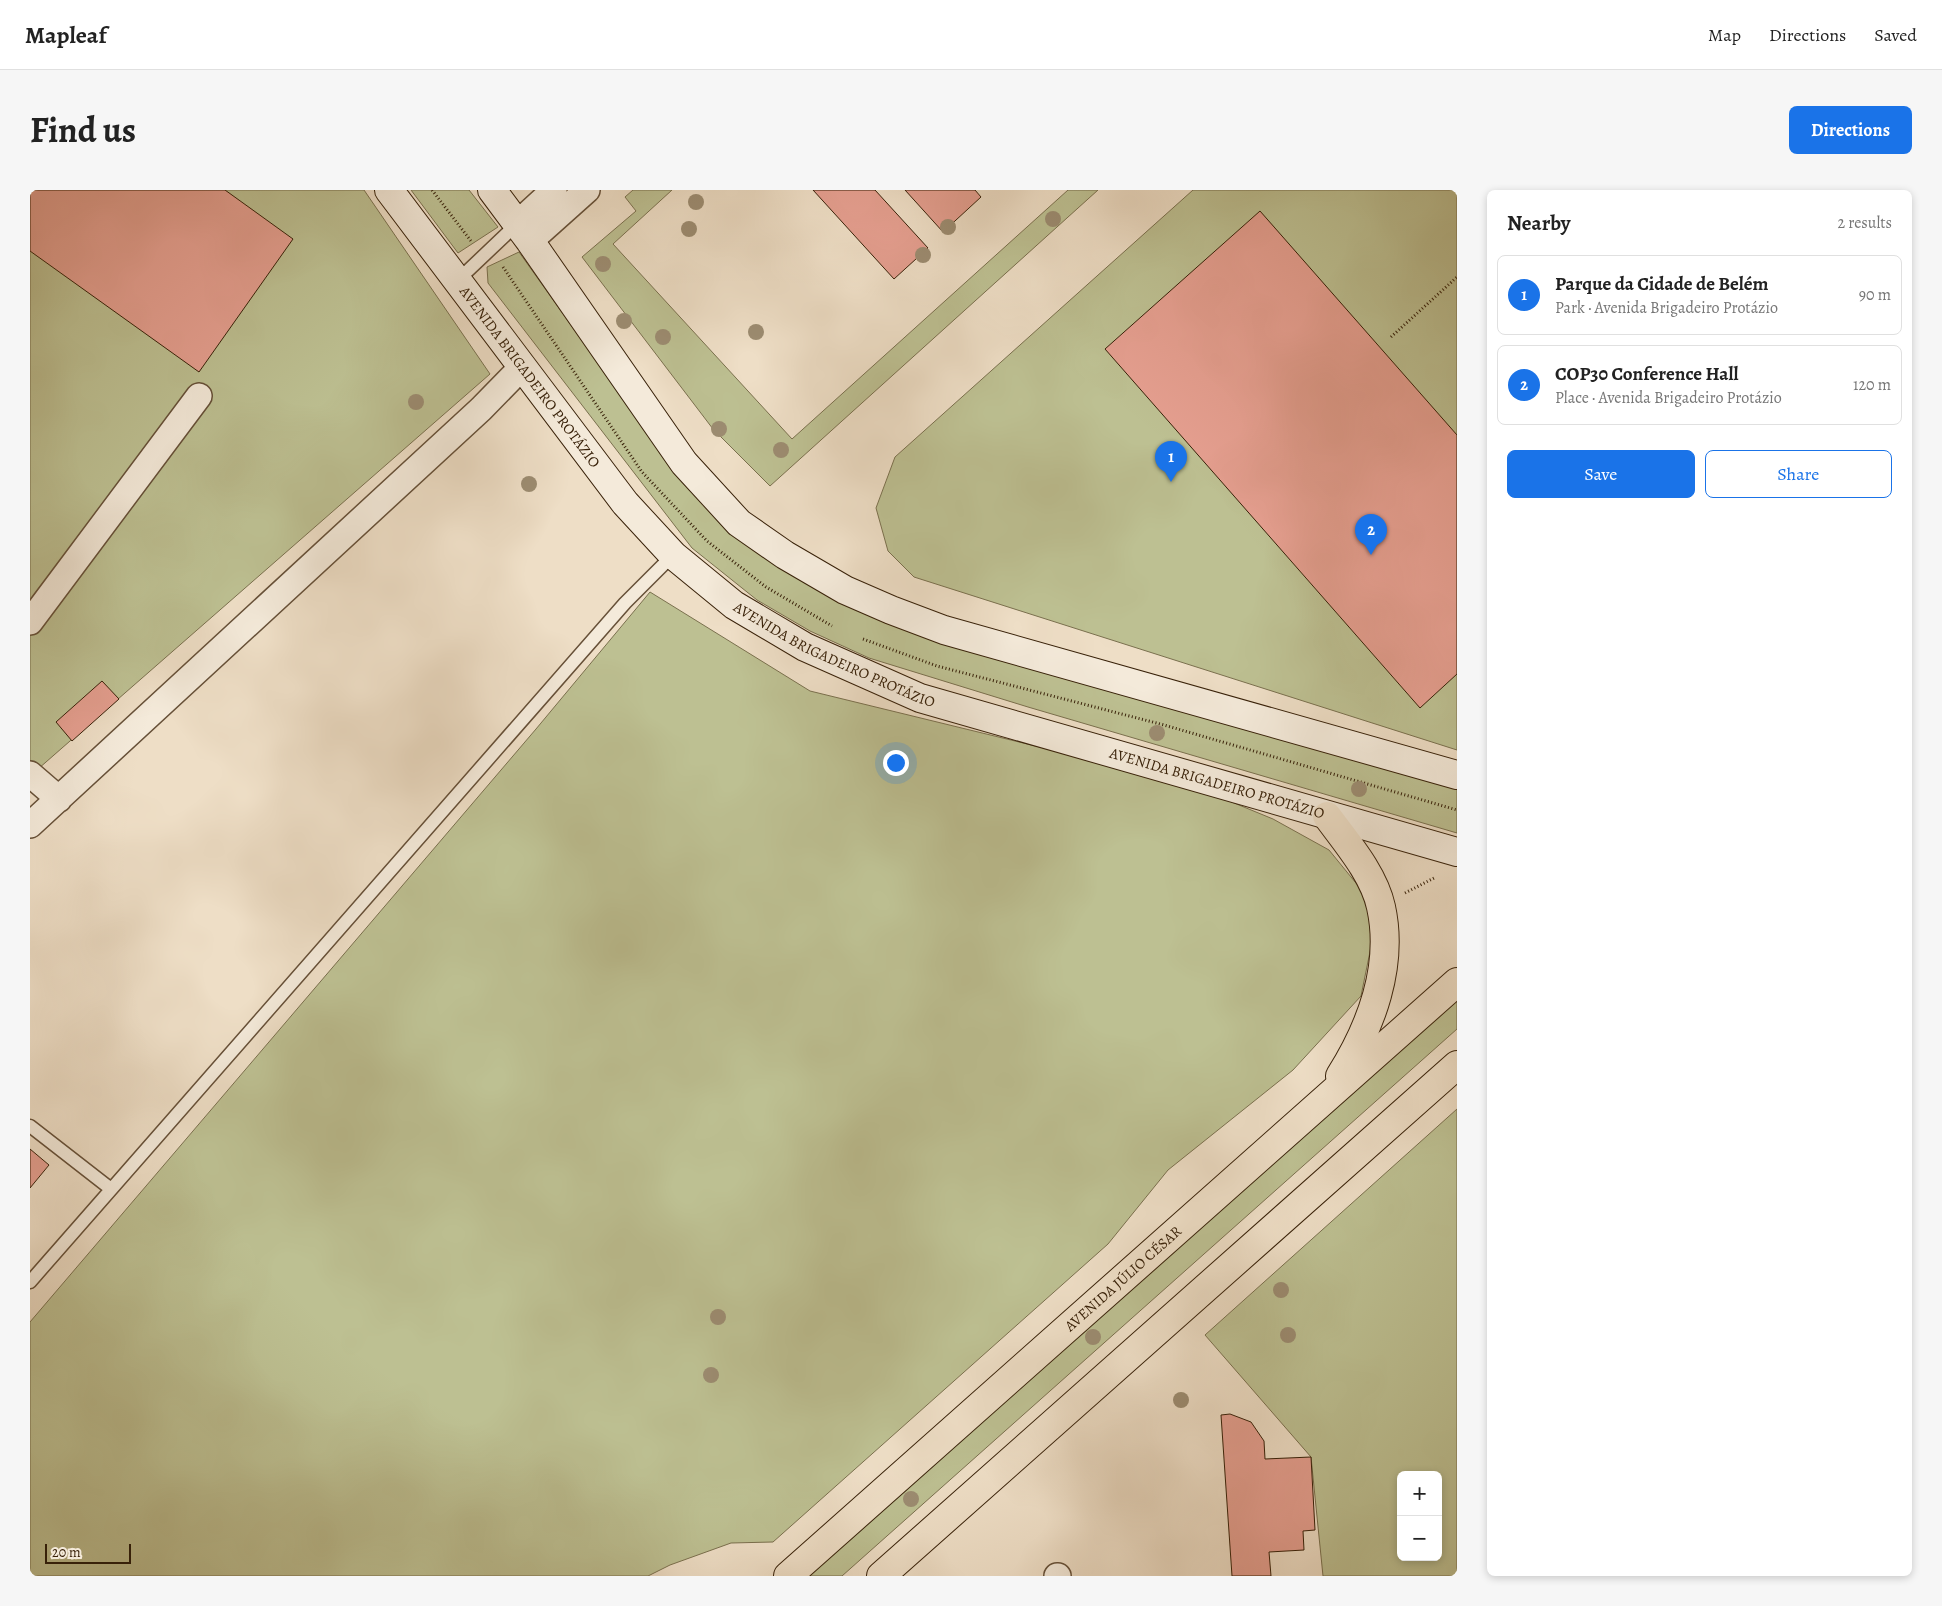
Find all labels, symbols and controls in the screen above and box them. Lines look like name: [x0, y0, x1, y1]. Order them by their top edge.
text: Mapleaf: [25, 19, 107, 51]
text: Map: [1708, 23, 1741, 47]
text: Directions: [1769, 23, 1846, 47]
text: Saved: [1874, 23, 1917, 47]
text: Find us: [30, 106, 136, 154]
button: Directions: [1789, 106, 1912, 154]
text: Nearby: [1507, 209, 1570, 237]
text: 2 results: [1837, 212, 1892, 234]
text: Parque da Cidade de Belém: [1555, 271, 1768, 297]
street label: AVENIDA BRIGADEIRO PROTÁZIO: [454, 281, 605, 472]
text: 1: [1521, 284, 1527, 306]
text: 90 m: [1859, 284, 1891, 306]
text: Park · Avenida Brigadeiro Protázio: [1555, 297, 1778, 319]
text: COP30 Conference Hall: [1555, 361, 1738, 387]
text: 2: [1520, 374, 1528, 396]
text: 120 m: [1853, 374, 1891, 396]
text: Place · Avenida Brigadeiro Protázio: [1555, 387, 1782, 409]
pin: 1: [1155, 441, 1187, 482]
button: Save: [1507, 450, 1695, 498]
button: Share: [1705, 450, 1892, 498]
pin: 2: [1355, 514, 1387, 555]
street label: AVENIDA BRIGADEIRO PROTÁZIO: [729, 596, 938, 712]
street label: AVENIDA BRIGADEIRO PROTÁZIO: [1106, 743, 1327, 823]
your location: [883, 750, 909, 776]
street label: AVENIDA JÚLIO CÉSAR: [1060, 1221, 1186, 1336]
map controls: [1397, 1471, 1442, 1561]
button: +: [1397, 1471, 1442, 1516]
button: −: [1397, 1516, 1442, 1561]
scale bar: [45, 1541, 131, 1564]
text: 20 m: [52, 1543, 81, 1562]

